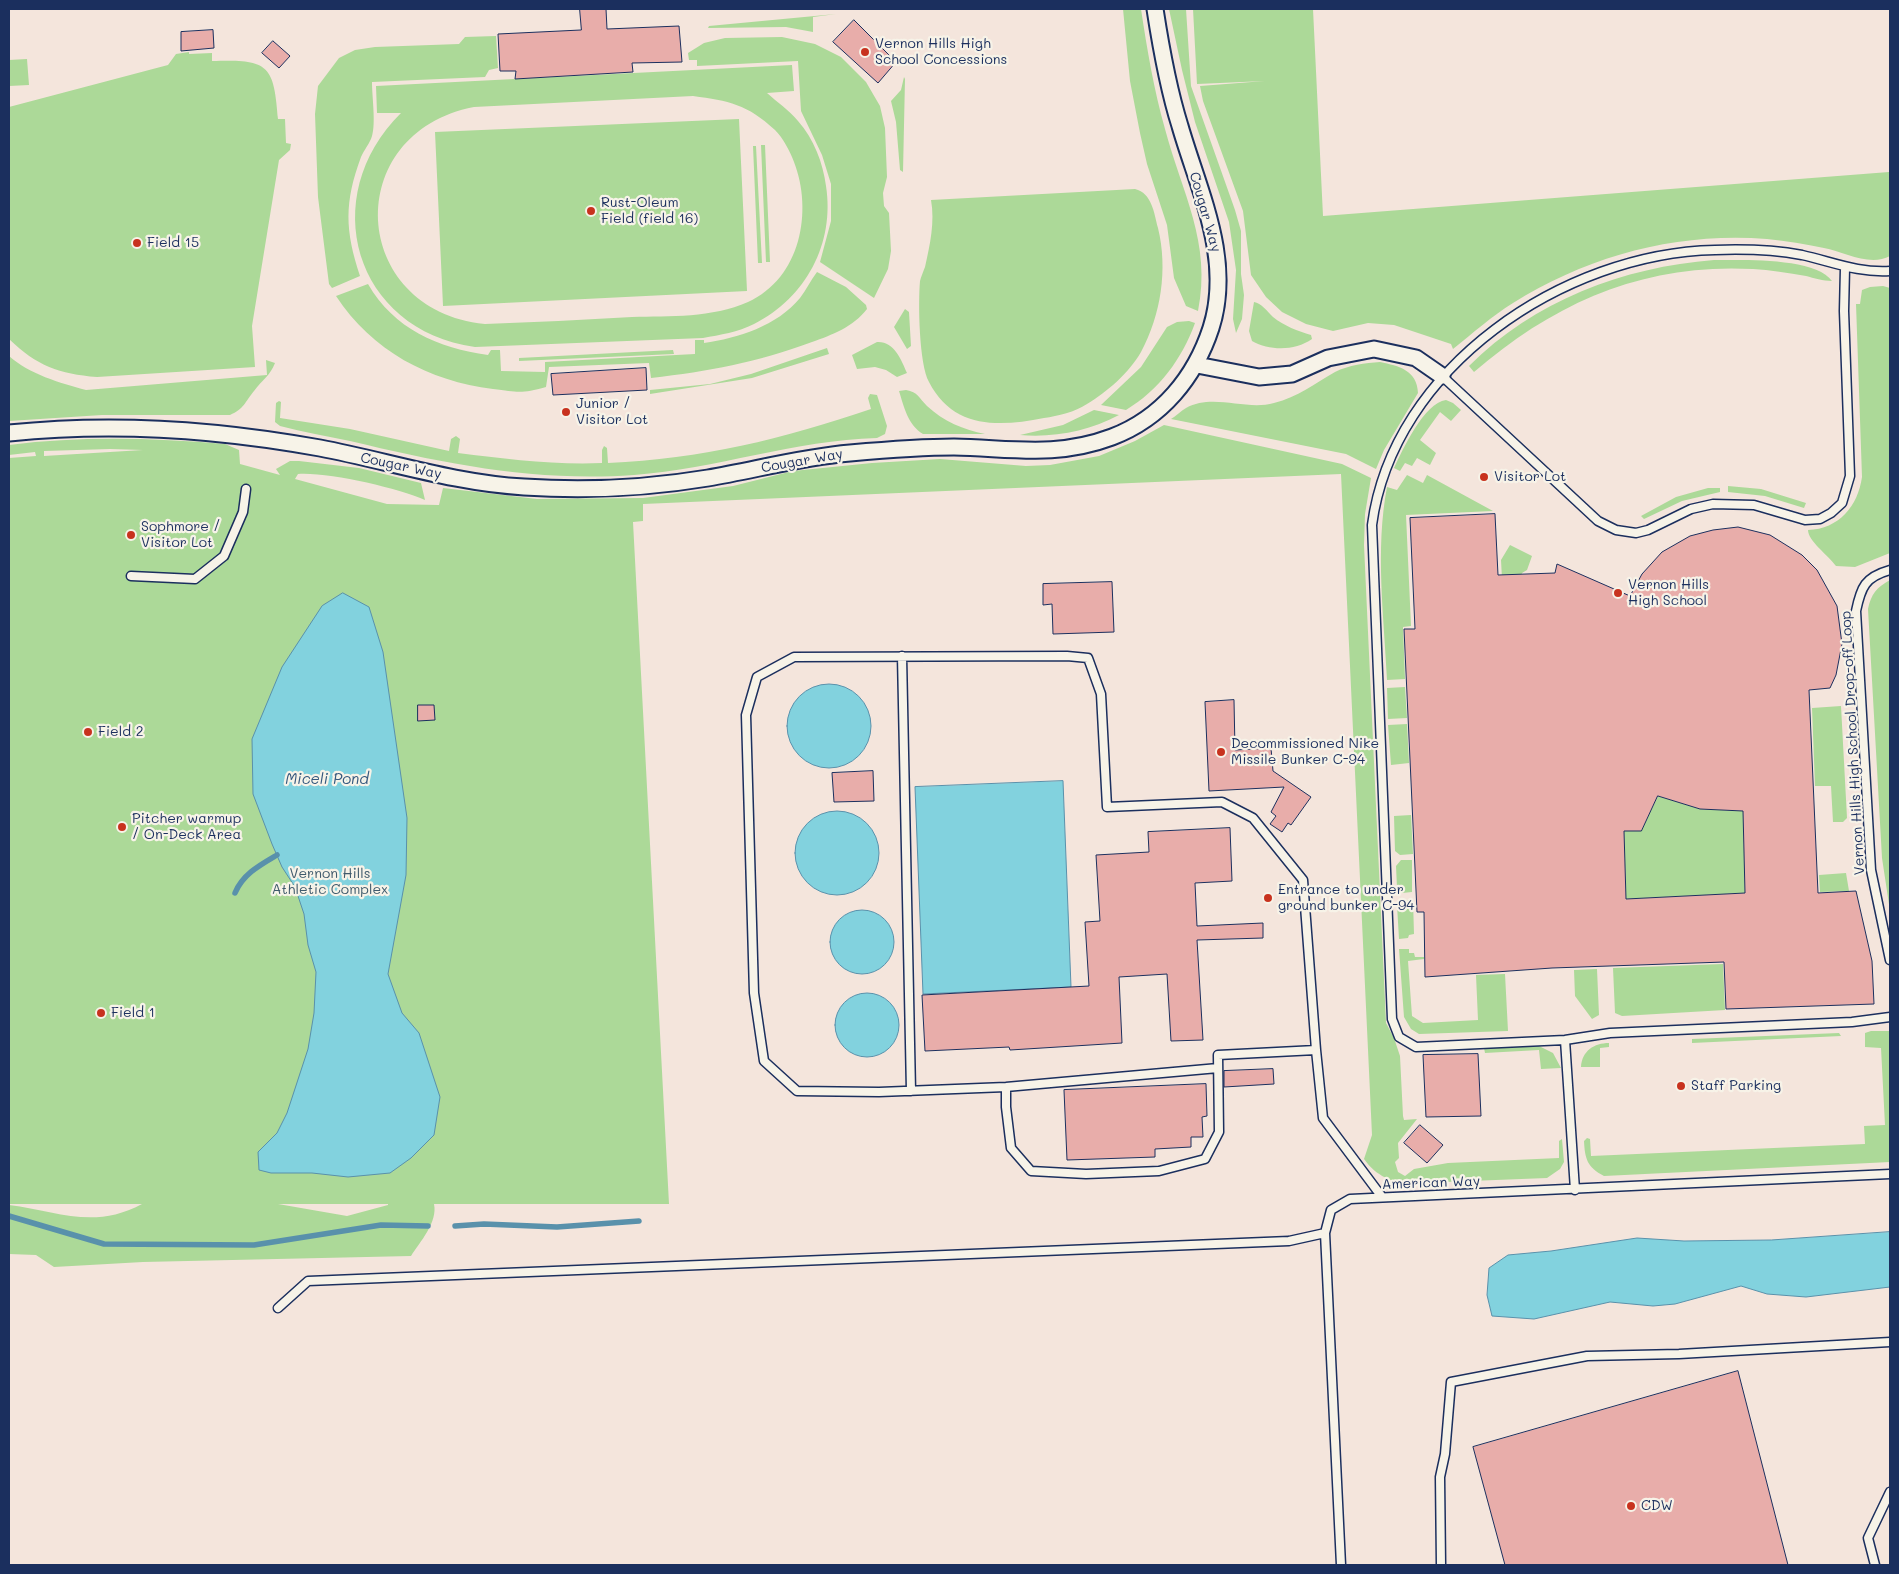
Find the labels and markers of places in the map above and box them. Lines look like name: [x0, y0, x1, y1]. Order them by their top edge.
place label: Vernon Hills High School Concessions: [875, 36, 1007, 68]
marker: Vernon Hills High School Concessions: [859, 46, 871, 58]
place label: Rust-Oleum Field (field 16): [601, 195, 698, 228]
marker: Rust-Oleum Field (field 16): [585, 205, 597, 217]
place label: Field 15: [147, 235, 199, 251]
marker: Field 15: [131, 237, 143, 249]
place label: Junior / Visitor Lot: [576, 396, 648, 428]
marker: Junior / Visitor Lot: [560, 406, 572, 418]
place label: Visitor Lot: [1494, 469, 1566, 485]
marker: Visitor Lot: [1478, 471, 1490, 483]
place label: Sophmore / Visitor Lot: [141, 519, 221, 552]
marker: Sophmore / Visitor Lot: [125, 529, 137, 541]
place label: Vernon Hills High School: [1628, 577, 1709, 610]
marker: Vernon Hills High School: [1612, 587, 1624, 599]
place label: Field 2: [98, 724, 143, 740]
marker: Field 2: [82, 726, 94, 738]
place label: Decommissioned Nike Missile Bunker C-94: [1231, 736, 1379, 769]
marker: Decommissioned Nike Missile Bunker C-94: [1215, 746, 1227, 758]
place label: Pitcher warmup / On-Deck Area: [132, 811, 241, 844]
marker: Pitcher warmup / On-Deck Area: [116, 821, 128, 833]
place label: Entrance to under ground bunker C-94: [1278, 882, 1415, 914]
marker: Entrance to under ground bunker C-94: [1262, 892, 1274, 904]
place label: Field 1: [111, 1005, 155, 1021]
marker: Field 1: [95, 1007, 107, 1019]
place label: Staff Parking: [1691, 1078, 1781, 1094]
marker: Staff Parking: [1675, 1080, 1687, 1092]
place label: CDW: [1641, 1498, 1673, 1514]
marker: CDW: [1625, 1500, 1637, 1512]

